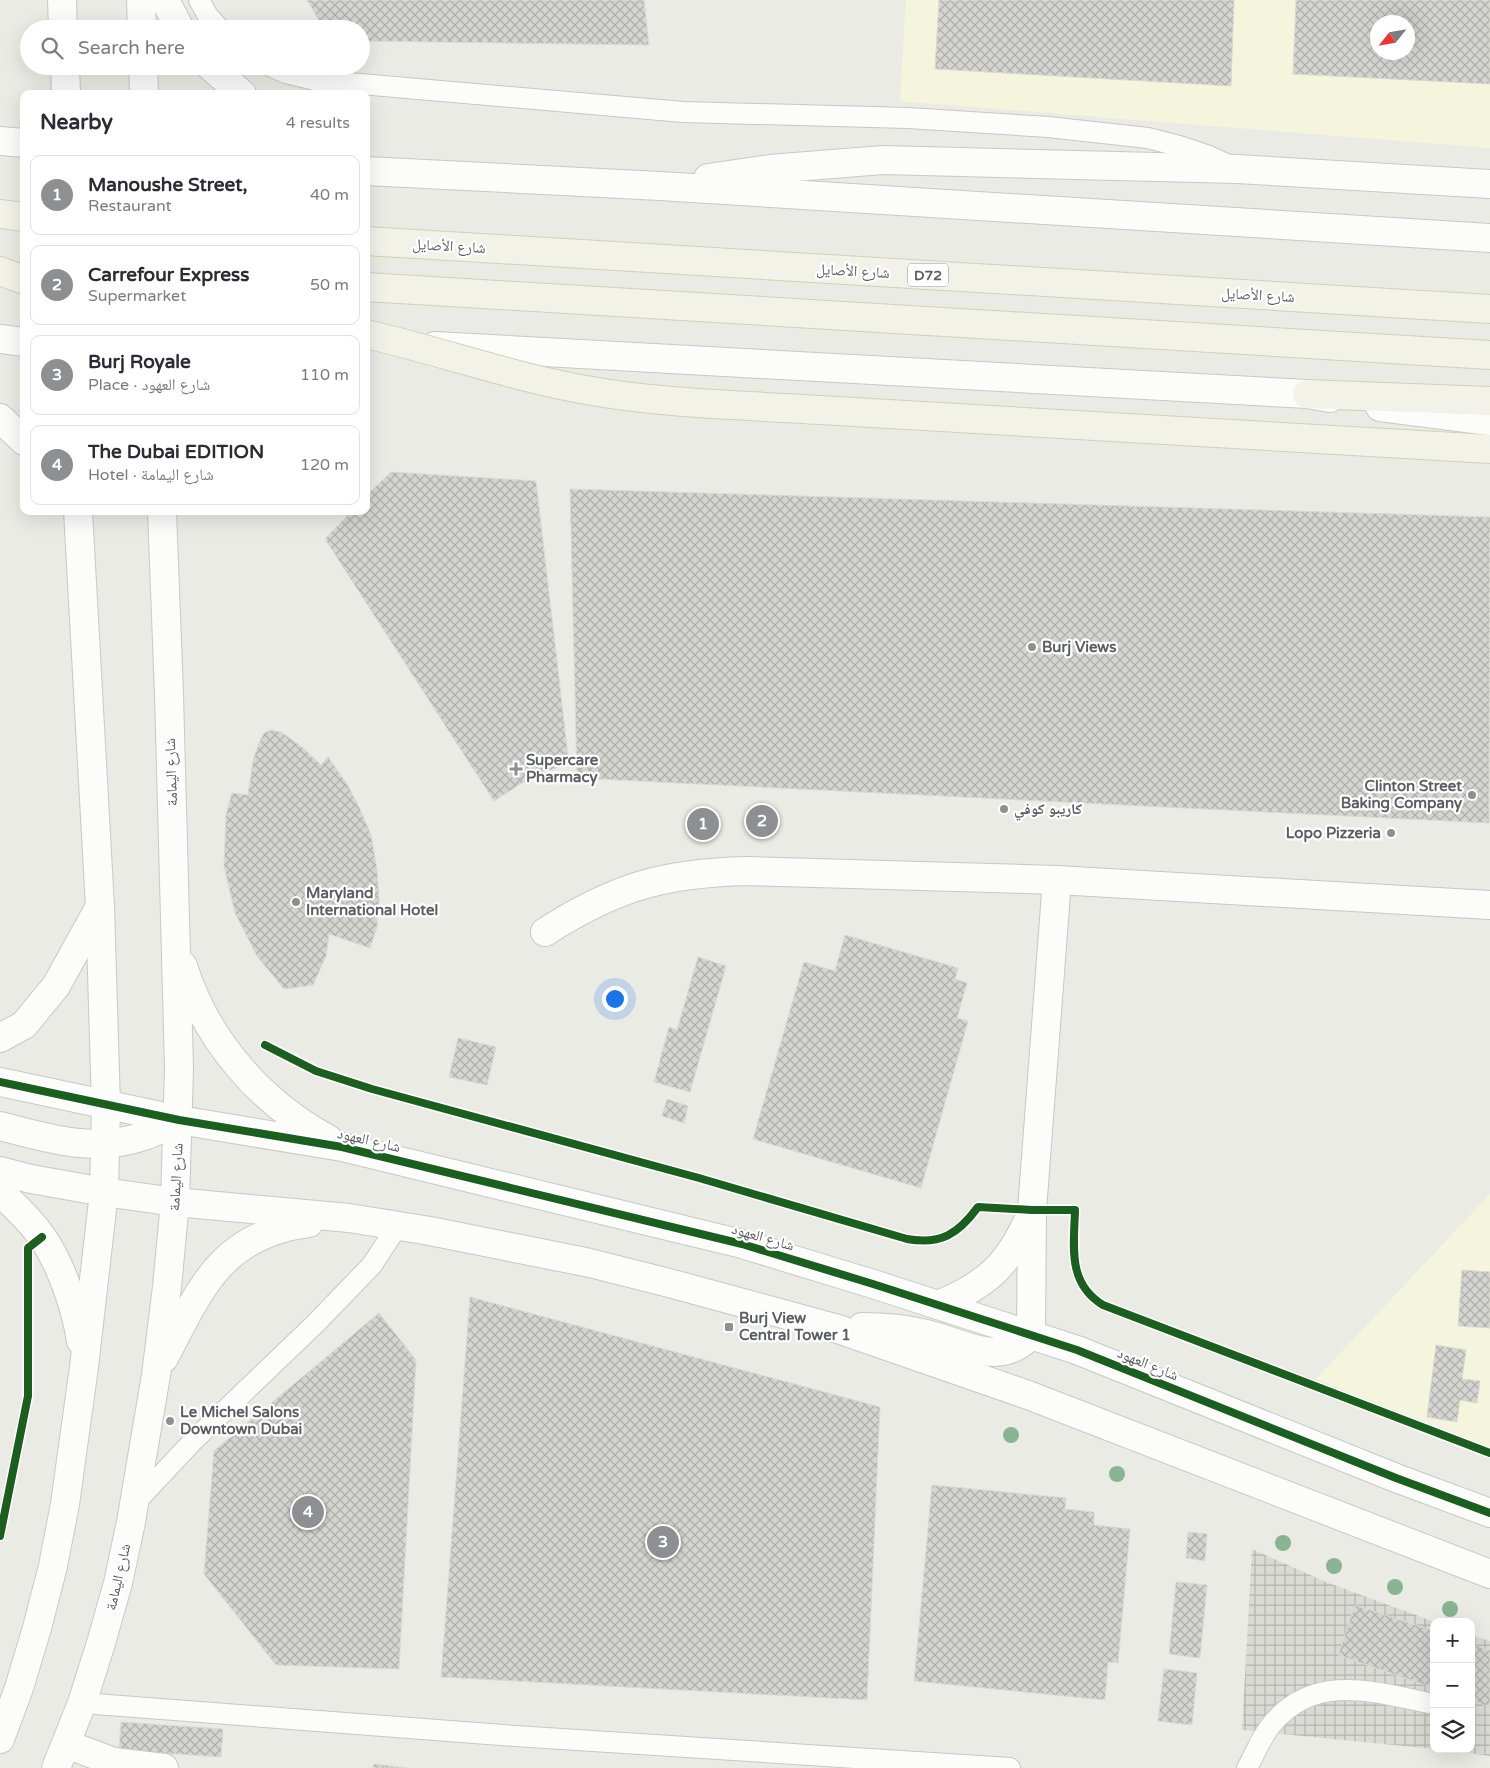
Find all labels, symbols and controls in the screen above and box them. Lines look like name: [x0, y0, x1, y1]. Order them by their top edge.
north arrow: [1370, 15, 1415, 60]
search box: [20, 20, 370, 75]
icon: search: [38, 34, 66, 62]
text: Search here: [78, 37, 185, 59]
text: Nearby: [40, 110, 113, 135]
text: 4 results: [286, 113, 350, 133]
text: Manoushe Street,: [88, 174, 247, 196]
text: 1: [52, 185, 62, 205]
text: 40 m: [310, 185, 349, 205]
text: Restaurant: [88, 196, 172, 216]
street label: شارع الأصايل: [412, 235, 486, 258]
street label: شارع الأصايل: [816, 260, 890, 283]
text: Carrefour Express: [88, 264, 249, 286]
road number: D72: [908, 264, 948, 286]
text: 2: [52, 275, 62, 295]
text: 50 m: [310, 275, 349, 295]
street label: شارع الأصايل: [1221, 284, 1295, 307]
text: Supermarket: [88, 286, 186, 306]
text: Burj Royale: [88, 351, 191, 373]
text: 3: [52, 365, 62, 385]
text: 110 m: [300, 365, 349, 385]
text: Place · شارع العهود: [88, 375, 210, 395]
text: The Dubai EDITION: [88, 441, 264, 463]
text: 4: [52, 455, 62, 475]
text: 120 m: [300, 455, 349, 475]
text: Hotel · شارع اليمامة: [88, 465, 214, 485]
place label: Burj Views: [1042, 638, 1116, 657]
marker: Burj Views: [1026, 641, 1038, 653]
street label: شارع اليمامة: [161, 737, 182, 806]
place label: Supercare Pharmacy: [526, 751, 599, 787]
marker: Supercare Pharmacy: [510, 763, 522, 775]
place label: Clinton Street Baking Company: [1341, 777, 1462, 813]
marker: Clinton Street Baking Company: [1466, 789, 1478, 801]
place label: كاريبو كوفي: [1014, 800, 1082, 821]
pin: 2: [746, 802, 778, 840]
marker: كاريبو كوفي: [998, 803, 1010, 815]
pin: 1: [687, 805, 719, 843]
place label: Lopo Pizzeria: [1286, 824, 1381, 843]
marker: Lopo Pizzeria: [1385, 827, 1397, 839]
place label: Maryland International Hotel: [306, 884, 438, 919]
marker: Maryland International Hotel: [290, 896, 302, 908]
your location: [602, 986, 628, 1012]
street label: شارع العهود: [335, 1124, 402, 1157]
street label: شارع اليمامة: [165, 1142, 188, 1212]
street label: شارع العهود: [729, 1219, 797, 1256]
place label: Burj View Central Tower 1: [739, 1309, 851, 1344]
marker: Burj View Central Tower 1: [723, 1321, 735, 1333]
street label: شارع العهود: [1114, 1344, 1181, 1385]
place label: Le Michel Salons Downtown Dubai: [180, 1403, 302, 1438]
marker: Le Michel Salons Downtown Dubai: [164, 1415, 176, 1427]
pin: 4: [292, 1493, 324, 1531]
pin: 3: [647, 1523, 679, 1561]
street label: شارع اليمامة: [102, 1542, 135, 1612]
map controls: [1430, 1618, 1475, 1753]
button: +: [1430, 1618, 1475, 1663]
button: −: [1430, 1663, 1475, 1708]
button: layers: [1430, 1708, 1475, 1753]

